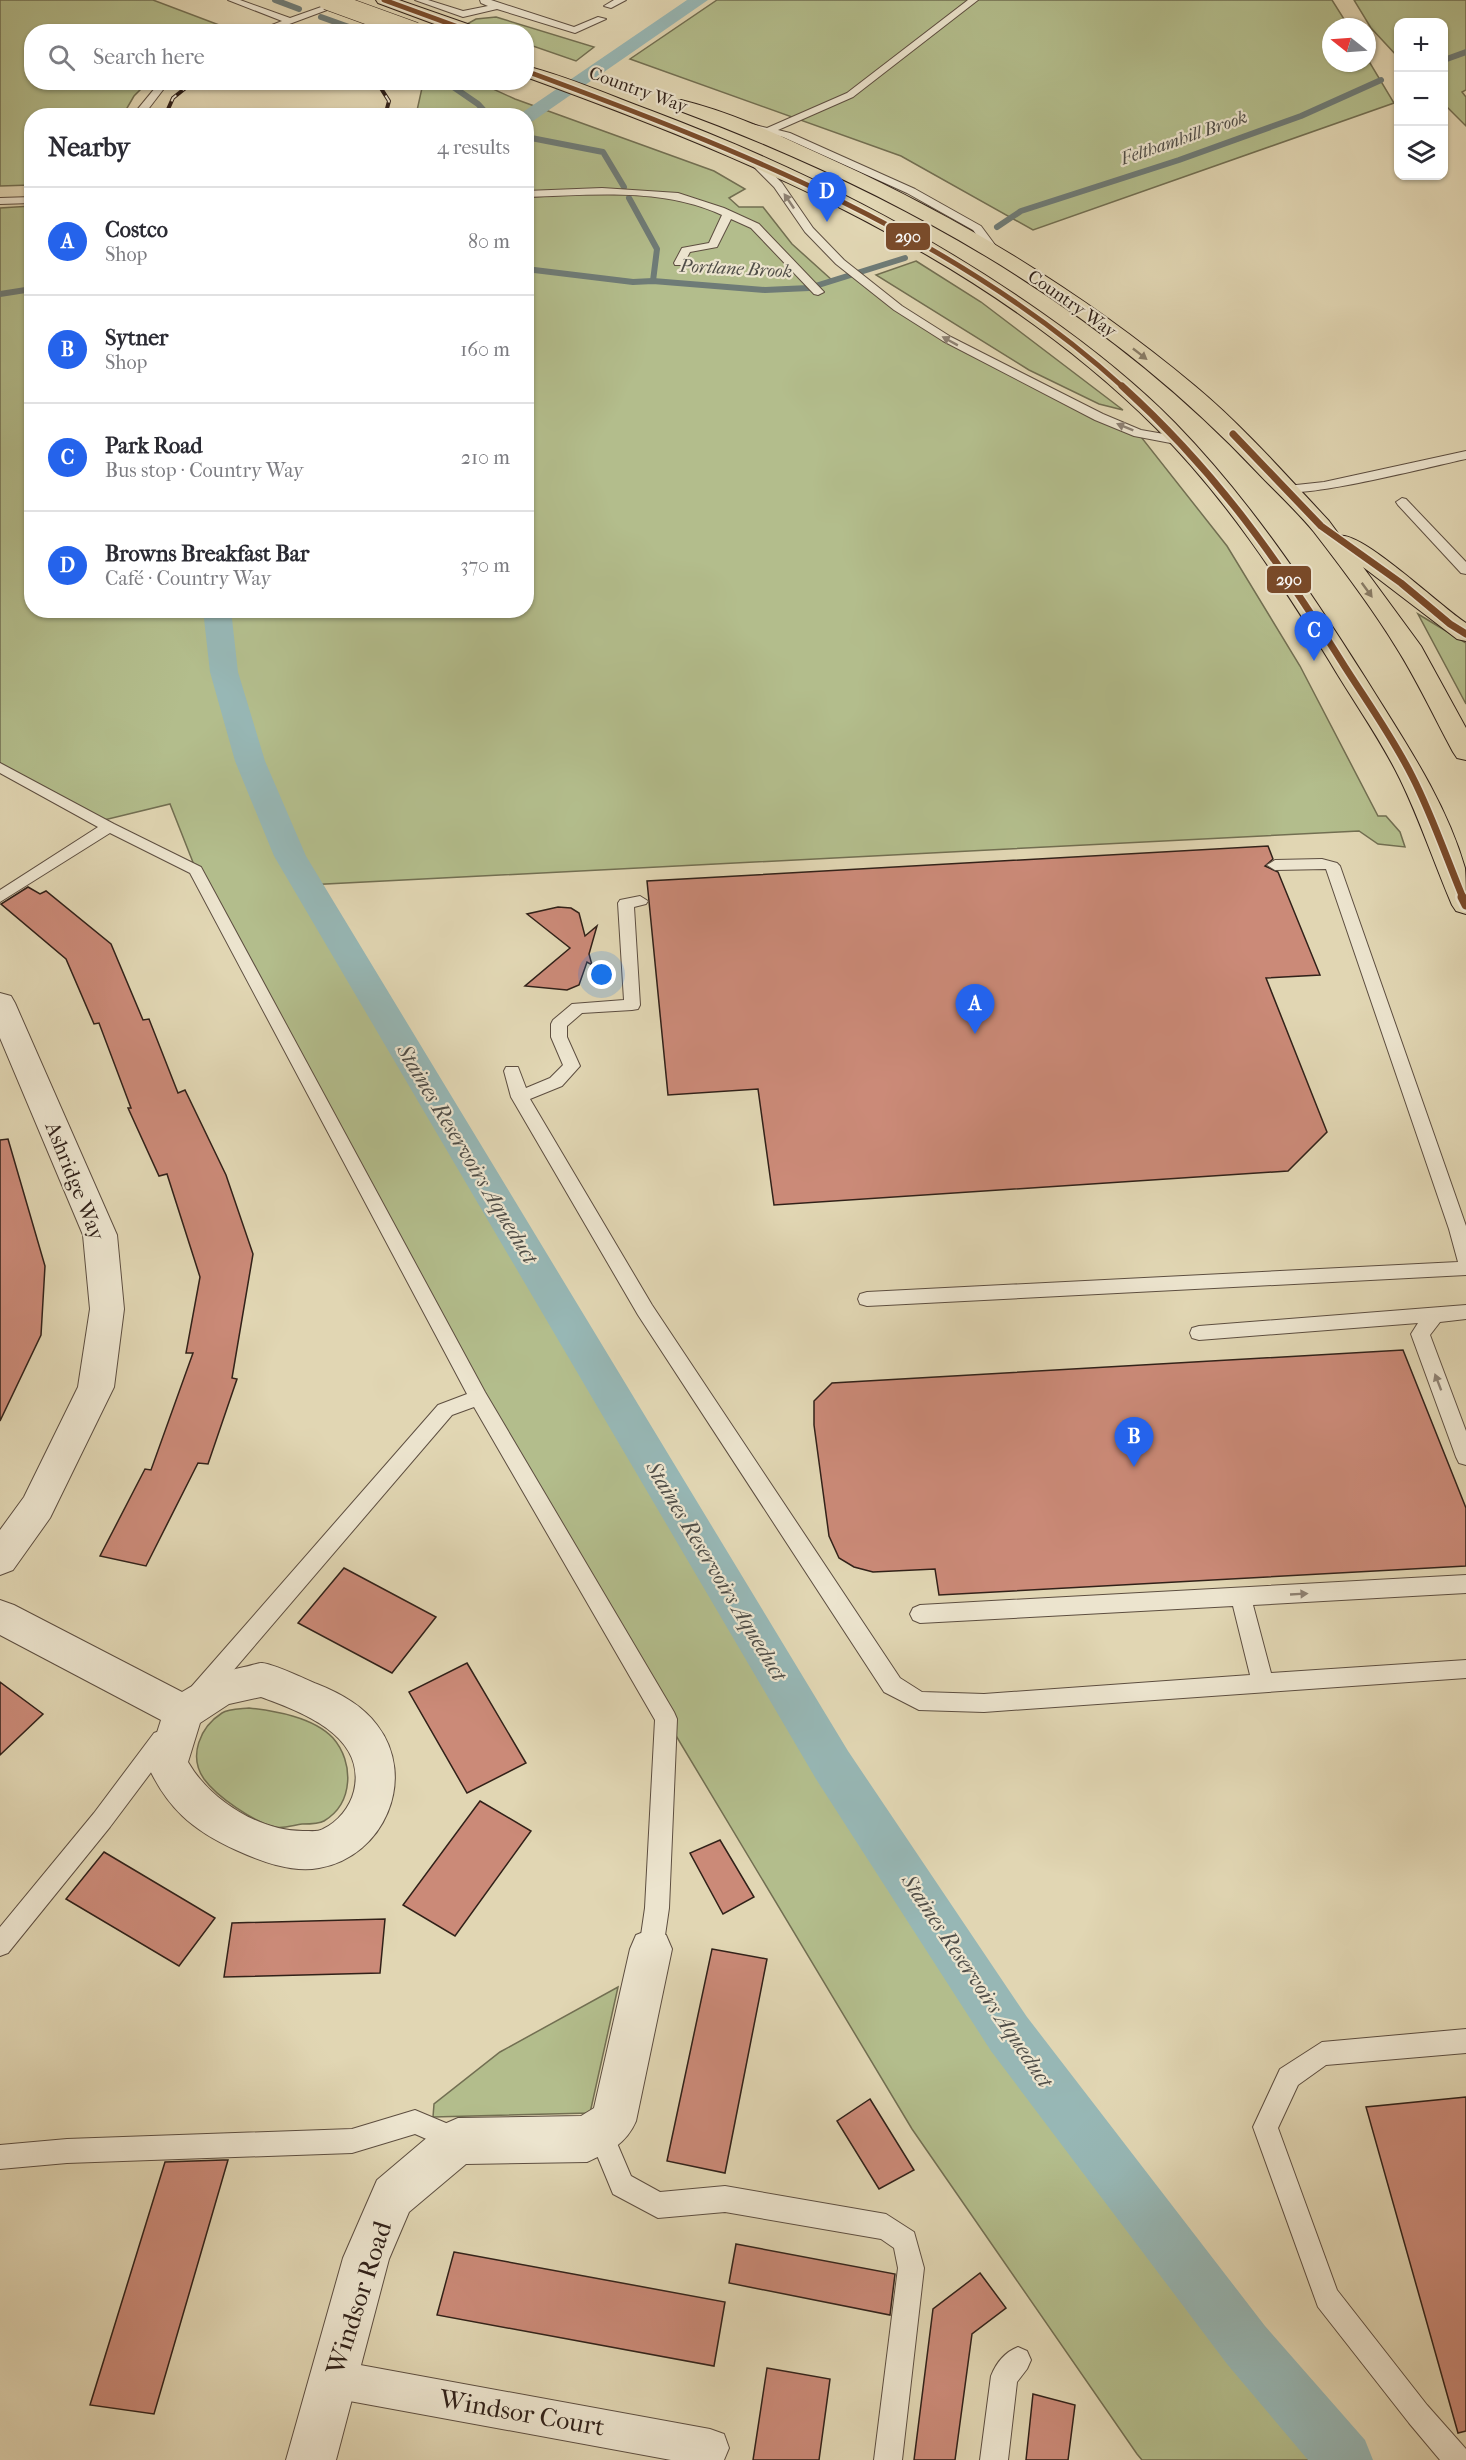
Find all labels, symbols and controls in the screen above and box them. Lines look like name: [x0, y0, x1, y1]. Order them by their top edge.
north arrow: [1322, 18, 1376, 72]
map controls: [1394, 18, 1448, 180]
button: +: [1394, 18, 1448, 72]
search box: [24, 24, 534, 90]
icon: search: [45, 41, 78, 74]
text: Search here: [93, 44, 205, 70]
street label: Country Way: [586, 62, 691, 118]
button: −: [1394, 72, 1448, 126]
water label: Felthamhill Brook: [1117, 106, 1250, 170]
button: layers: [1394, 126, 1448, 180]
text: Nearby: [48, 132, 130, 163]
text: 4 results: [437, 136, 510, 159]
pin: D: [808, 172, 846, 222]
one-way arrow: [784, 193, 795, 209]
text: Costco: [105, 217, 168, 243]
line badge: 290: [885, 222, 931, 251]
text: 290: [895, 227, 921, 247]
text: A: [61, 230, 74, 253]
text: 80 m: [468, 230, 510, 253]
text: Shop: [105, 243, 147, 266]
water label: Portlane Brook: [678, 256, 793, 282]
street label: Country Way: [1024, 266, 1121, 343]
text: Sytner: [105, 325, 168, 351]
one-way arrow: [942, 335, 958, 346]
text: B: [61, 338, 74, 361]
text: 160 m: [460, 338, 510, 361]
one-way arrow: [1133, 348, 1148, 360]
text: Shop: [105, 351, 147, 374]
one-way arrow: [1115, 422, 1133, 432]
text: Park Road: [105, 433, 202, 459]
text: C: [61, 446, 74, 469]
text: 210 m: [461, 446, 510, 469]
text: Bus stop · Country Way: [105, 459, 304, 482]
text: Browns Breakfast Bar: [105, 541, 309, 567]
text: D: [60, 554, 75, 577]
text: 370 m: [460, 554, 510, 577]
line badge: 290: [1266, 565, 1312, 594]
text: Café · Country Way: [105, 567, 271, 590]
text: 290: [1276, 570, 1302, 590]
one-way arrow: [1361, 582, 1374, 598]
pin: C: [1294, 612, 1334, 661]
your location: [587, 960, 616, 989]
pin: A: [956, 984, 994, 1034]
water label: Staines Reservoirs Aqueduct: [390, 1039, 544, 1270]
street label: Ashridge Way: [40, 1117, 110, 1244]
one-way arrow: [1433, 1373, 1442, 1391]
pin: B: [1114, 1418, 1154, 1467]
water label: Staines Reservoirs Aqueduct: [639, 1456, 793, 1687]
one-way arrow: [1290, 1589, 1309, 1598]
water label: Staines Reservoirs Aqueduct: [895, 1869, 1059, 2094]
street label: Windsor Road: [319, 2217, 399, 2379]
street label: Windsor Court: [436, 2383, 608, 2443]

